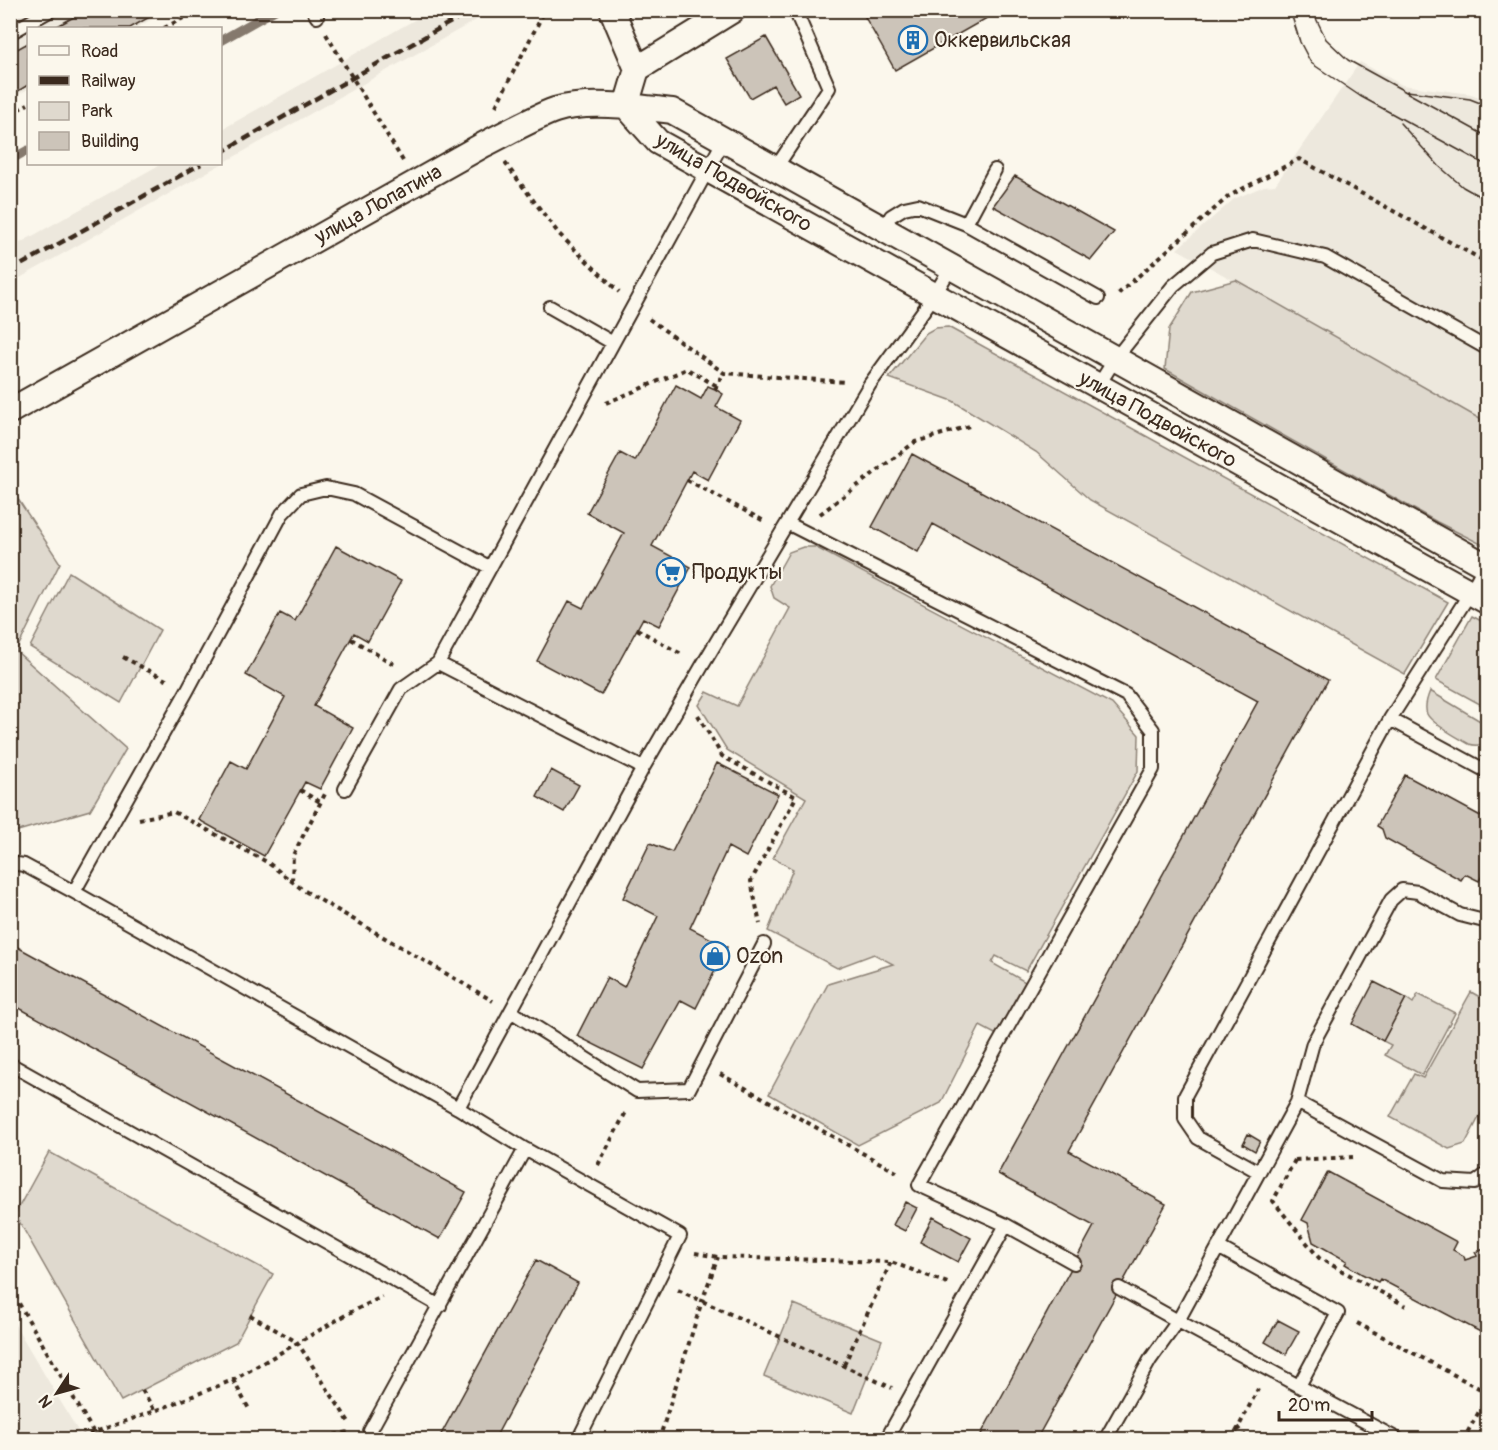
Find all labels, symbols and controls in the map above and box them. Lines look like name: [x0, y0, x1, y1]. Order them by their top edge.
building icon: Оккервильская: [897, 24, 929, 56]
legend: [27, 27, 222, 165]
place label: Оккервильская: [934, 27, 1071, 54]
text: Road: [81, 40, 118, 63]
text: Railway: [81, 70, 136, 93]
text: Park: [81, 100, 113, 123]
street label: улица Подвойского: [650, 126, 817, 238]
text: Building: [81, 130, 139, 153]
street label: улица Лопатина: [309, 158, 447, 251]
street label: улица Подвойского: [1073, 364, 1241, 474]
supermarket icon: Продукты: [655, 556, 687, 588]
place label: Продукты: [692, 559, 782, 586]
shop icon: Ozon: [699, 940, 731, 972]
place label: Ozon: [736, 943, 783, 970]
north arrow: [27, 1363, 87, 1423]
scale bar: [1279, 1384, 1372, 1422]
text: N: [34, 1391, 57, 1411]
text: 20 m: [1288, 1394, 1330, 1417]

